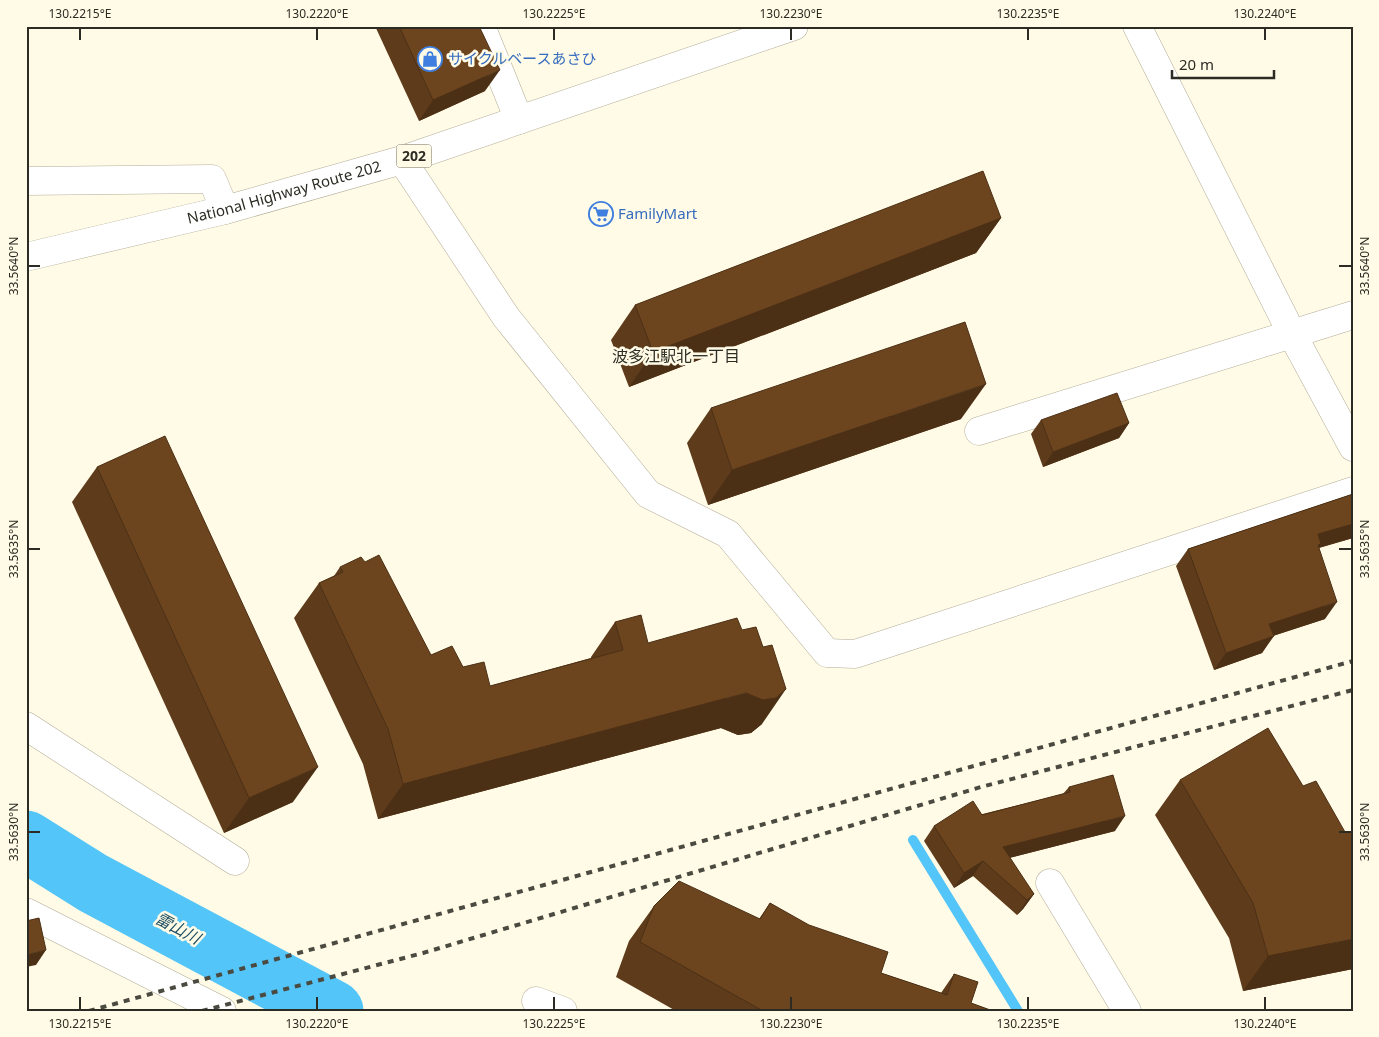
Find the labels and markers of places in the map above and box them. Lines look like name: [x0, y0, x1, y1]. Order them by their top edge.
shop icon: サイクルベースあさひ: [417, 46, 443, 72]
place label: サイクルベースあさひ: [448, 48, 597, 68]
supermarket icon: FamilyMart: [588, 201, 614, 227]
place label: FamilyMart: [618, 203, 698, 223]

